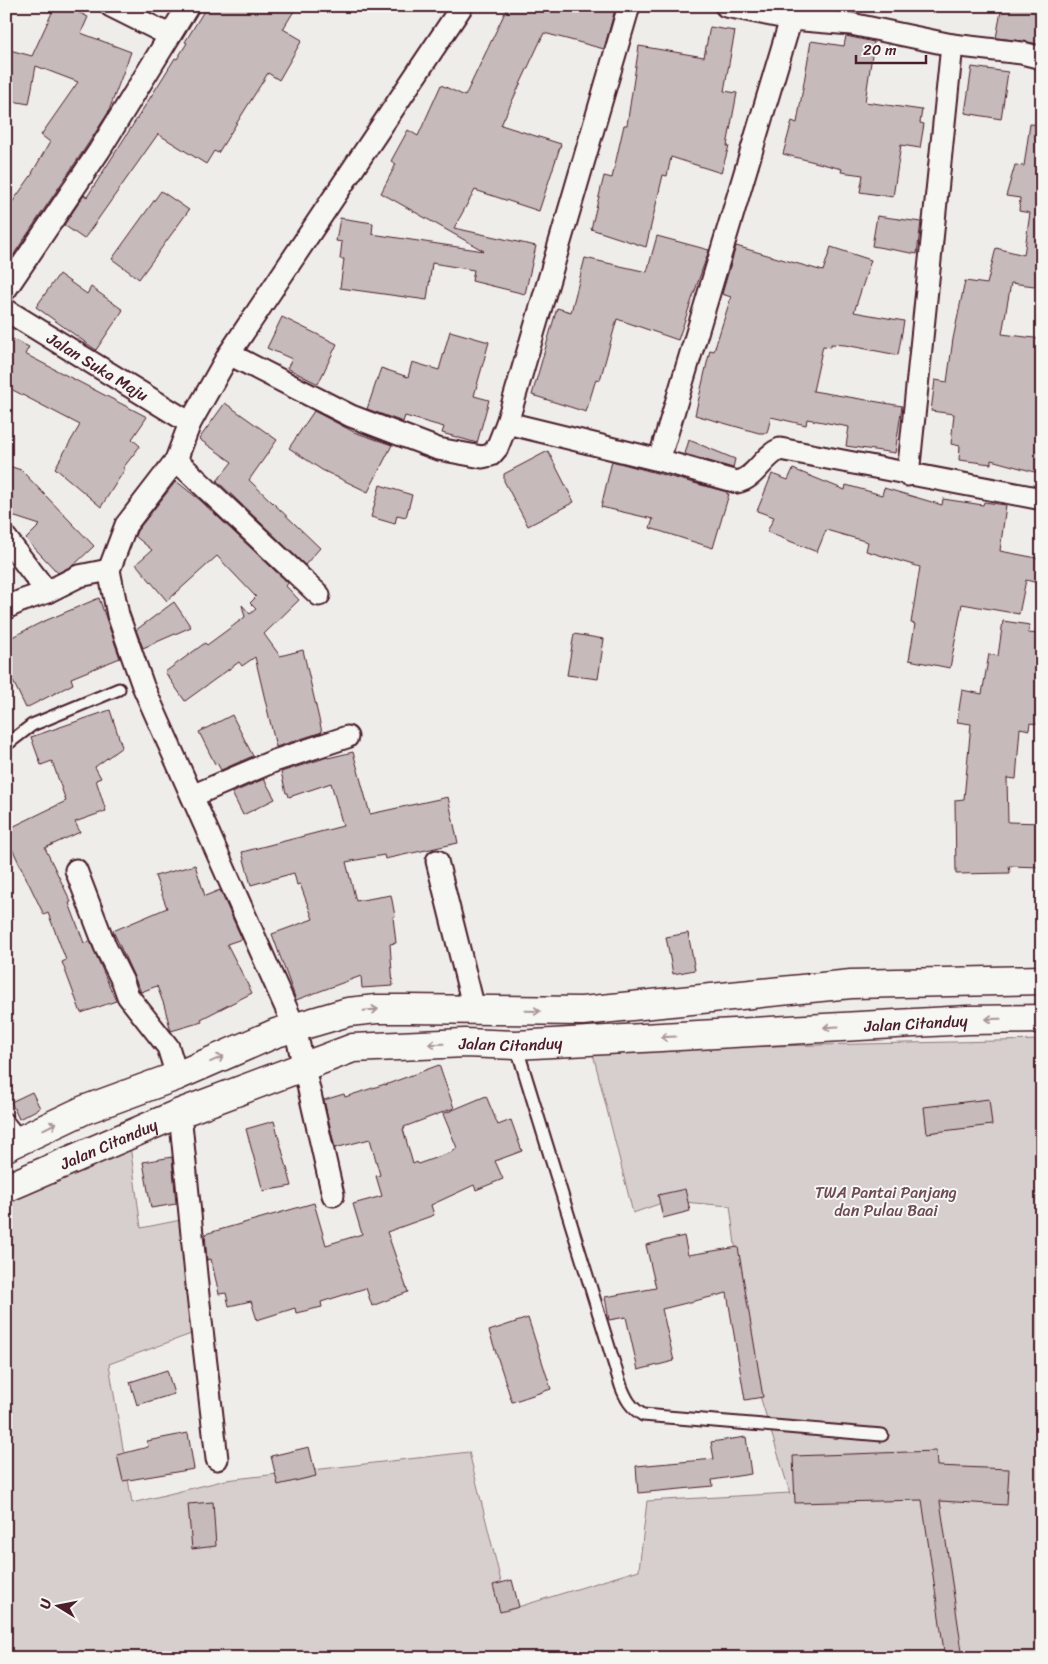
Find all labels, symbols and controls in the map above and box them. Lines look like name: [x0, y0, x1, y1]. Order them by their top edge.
scale bar: [856, 32, 926, 64]
text: 20 m: [863, 37, 897, 63]
street label: Jalan Suka Maju: [40, 324, 155, 410]
one-way arrow: [363, 1005, 379, 1015]
one-way arrow: [525, 1006, 541, 1015]
street label: Jalan Citanduy: [862, 1006, 969, 1041]
one-way arrow: [985, 1014, 1002, 1024]
one-way arrow: [823, 1023, 839, 1032]
street label: Jalan Citanduy: [457, 1028, 564, 1060]
one-way arrow: [661, 1032, 677, 1041]
one-way arrow: [429, 1039, 445, 1048]
one-way arrow: [209, 1053, 224, 1063]
street label: Jalan Citanduy: [55, 1110, 163, 1178]
one-way arrow: [42, 1121, 57, 1130]
park label: TWA Pantai Panjang dan Pulau Baai: [815, 1178, 957, 1225]
north arrow: [32, 1582, 82, 1632]
text: U: [33, 1596, 59, 1611]

